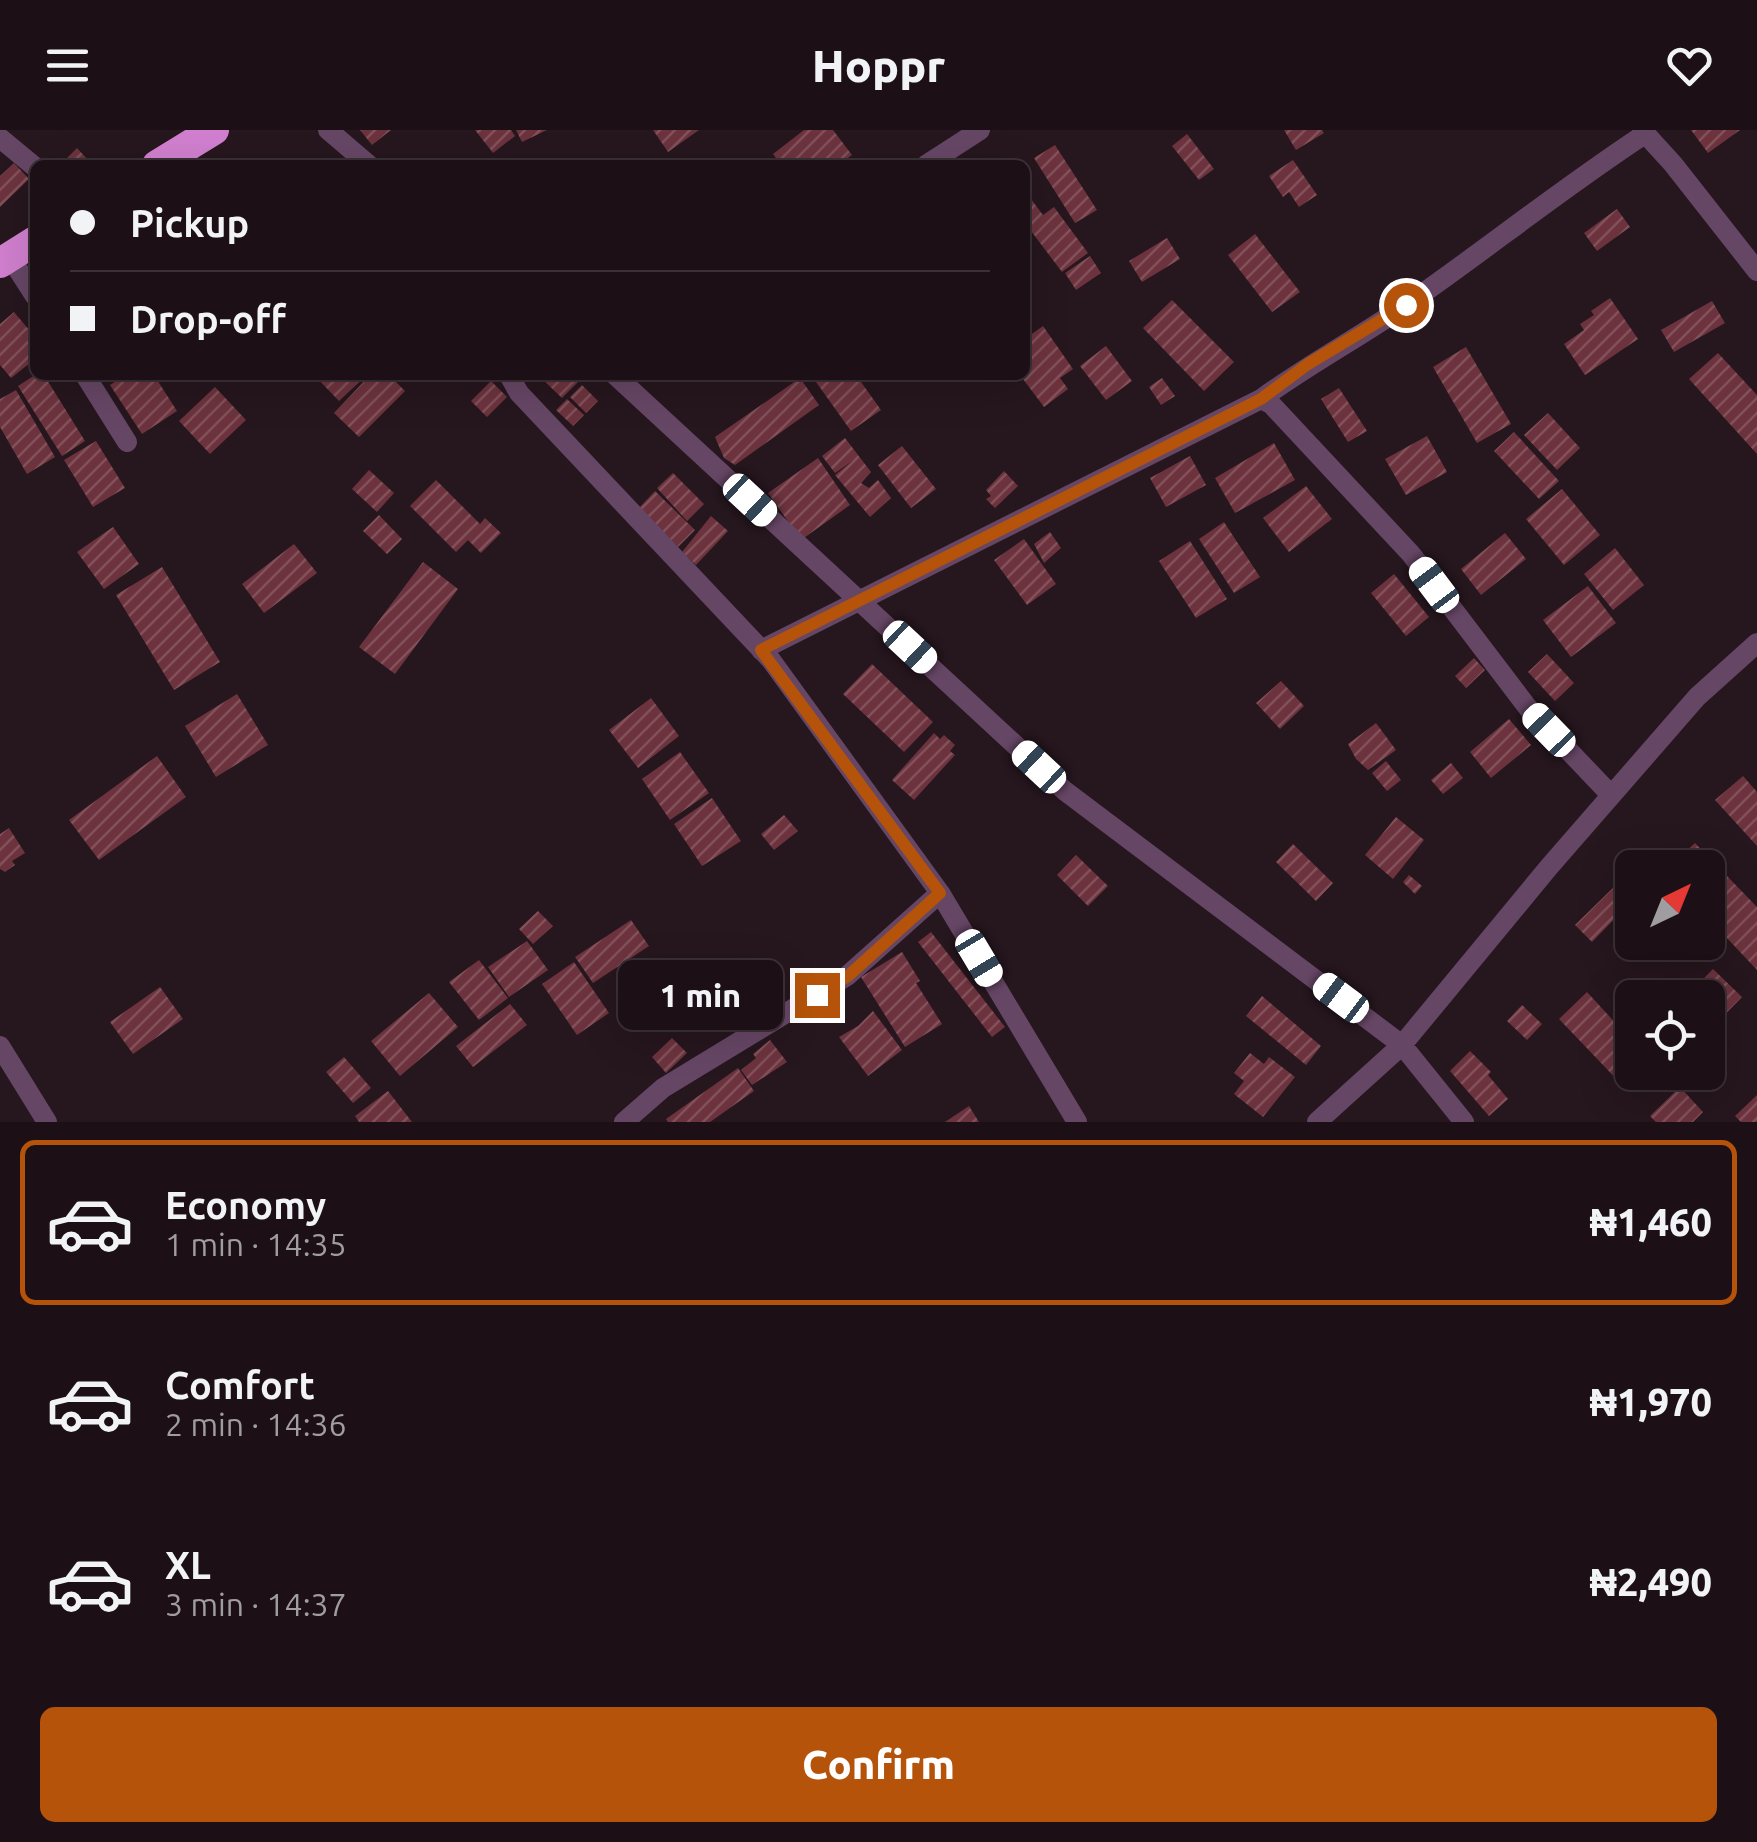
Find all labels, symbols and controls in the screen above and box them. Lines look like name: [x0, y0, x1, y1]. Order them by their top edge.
icon: menu: [40, 38, 95, 93]
icon: heart: [1662, 38, 1717, 93]
text: Hoppr: [812, 40, 945, 91]
text: Pickup: [130, 202, 249, 244]
route start: [1384, 283, 1429, 328]
text: Drop-off: [130, 298, 286, 340]
car: [718, 469, 782, 531]
car: [1404, 552, 1464, 618]
car: [878, 616, 942, 678]
car: [1517, 698, 1581, 762]
car: [1007, 736, 1071, 798]
north arrow: [1615, 850, 1725, 960]
map controls: [1615, 850, 1725, 1090]
car: [951, 925, 1007, 991]
callout: 1 min: [617, 960, 782, 1030]
car: [1308, 968, 1374, 1028]
route end: [795, 973, 840, 1018]
text: 1 min: [660, 977, 741, 1013]
button: locate: [1615, 980, 1725, 1090]
icon: car: [45, 1178, 135, 1268]
text: Economy: [165, 1184, 326, 1226]
text: ₦1,460: [1589, 1201, 1712, 1243]
text: 1 min · 14:35: [165, 1226, 347, 1262]
icon: car: [45, 1358, 135, 1448]
text: Comfort: [165, 1364, 315, 1406]
text: ₦1,970: [1589, 1381, 1712, 1423]
text: 2 min · 14:36: [165, 1406, 347, 1442]
icon: car: [45, 1538, 135, 1628]
text: XL: [165, 1544, 211, 1586]
text: ₦2,490: [1589, 1561, 1712, 1603]
text: 3 min · 14:37: [165, 1586, 347, 1622]
button: Confirm: [40, 1707, 1717, 1822]

